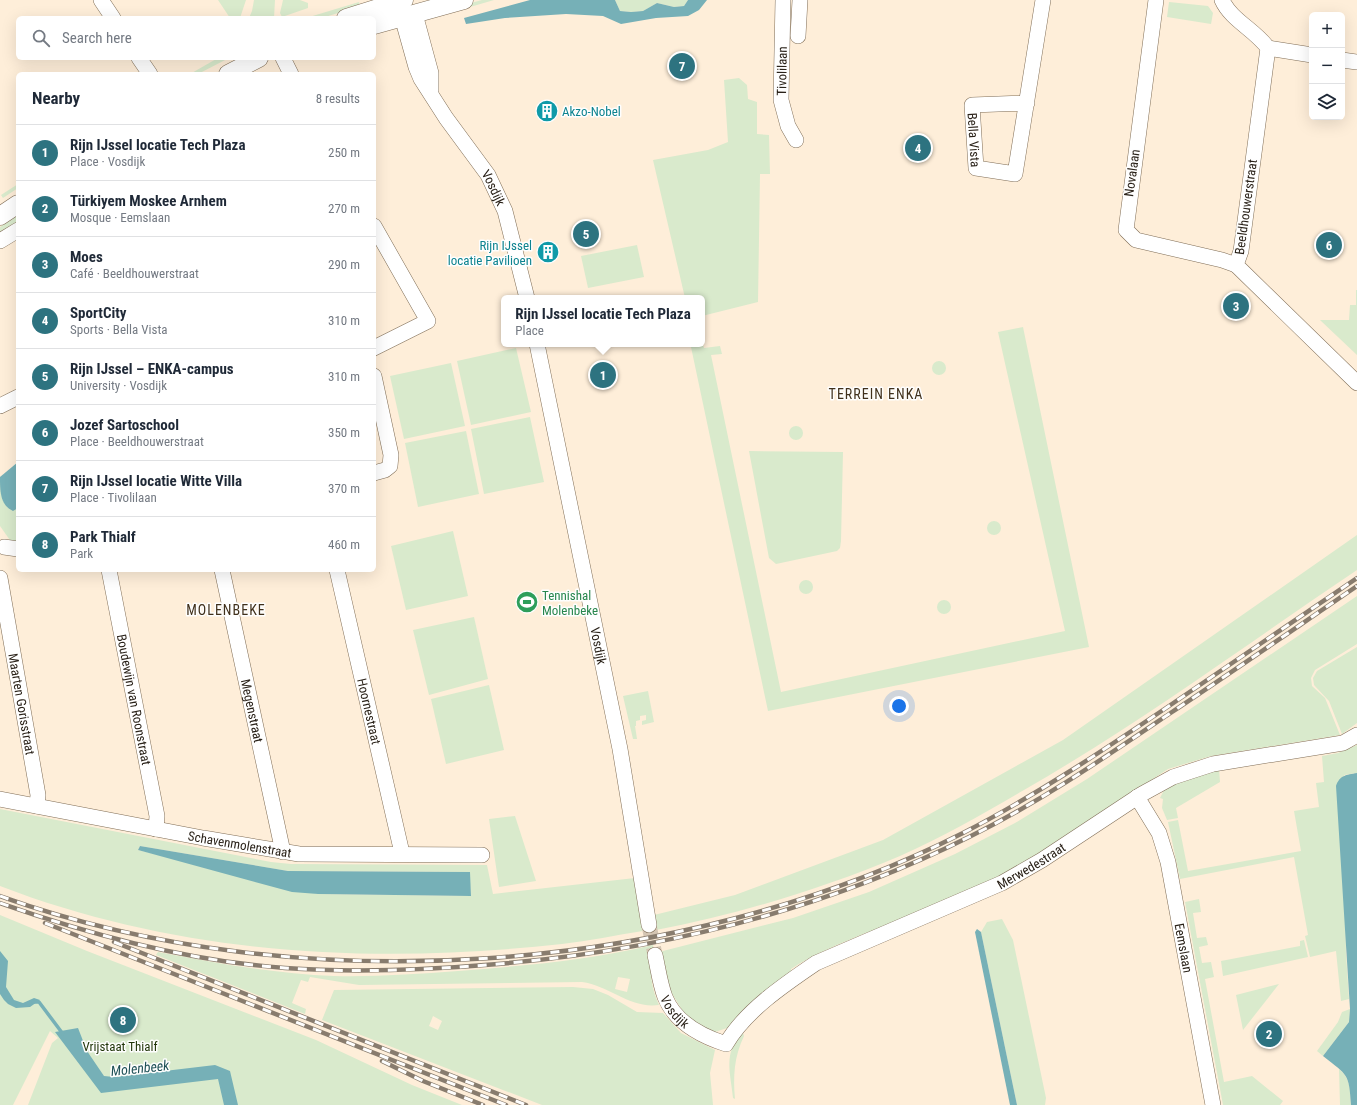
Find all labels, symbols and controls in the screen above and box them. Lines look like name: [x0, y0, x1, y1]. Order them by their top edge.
map controls: [1309, 12, 1345, 120]
button: +: [1309, 12, 1345, 48]
search box: [16, 16, 376, 60]
icon: search: [30, 27, 52, 49]
text: Search here: [62, 29, 132, 47]
street label: Tivolilaan: [774, 46, 790, 96]
button: −: [1309, 48, 1345, 84]
pin: 7: [669, 51, 695, 81]
button: layers: [1309, 84, 1345, 120]
text: Nearby: [32, 88, 80, 108]
text: 8 results: [316, 91, 360, 106]
building icon: Akzo-Nobel: [534, 98, 560, 124]
place label: Akzo-Nobel: [562, 104, 621, 119]
street label: Bella Vista: [965, 112, 983, 168]
pin: 4: [905, 133, 931, 163]
text: Rijn IJssel locatie Tech Plaza: [70, 136, 245, 154]
text: 1: [42, 145, 48, 160]
text: 250 m: [328, 145, 360, 160]
street label: Novalaan: [1121, 148, 1143, 198]
text: Place · Vosdijk: [70, 154, 145, 169]
street label: Beeldhouwerstraat: [1232, 158, 1260, 256]
street label: Vosdijk: [479, 167, 509, 208]
text: Türkiyem Moskee Arnhem: [70, 192, 227, 210]
text: 2: [42, 201, 48, 216]
text: 270 m: [328, 201, 360, 216]
text: Mosque · Eemslaan: [70, 210, 170, 225]
pin: 5: [573, 219, 599, 249]
pin: 6: [1316, 230, 1342, 260]
place label: Rijn IJssel locatie Pavilioen: [448, 238, 532, 268]
building icon: Rijn IJssel locatie Pavilioen: [535, 239, 561, 265]
text: Moes: [70, 248, 103, 266]
text: 3: [42, 257, 48, 272]
text: 290 m: [328, 257, 360, 272]
text: Café · Beeldhouwerstraat: [70, 266, 199, 281]
pin: 3: [1223, 291, 1249, 321]
popup: [501, 295, 705, 347]
text: SportCity: [70, 304, 127, 322]
text: Rijn IJssel locatie Tech Plaza: [515, 305, 691, 323]
text: 4: [42, 313, 48, 328]
text: 310 m: [328, 313, 360, 328]
text: Sports · Bella Vista: [70, 322, 168, 337]
text: Place: [515, 323, 544, 338]
text: Rijn IJssel – ENKA-campus: [70, 360, 234, 378]
pin: 1: [590, 360, 616, 390]
text: 5: [42, 369, 48, 384]
text: 310 m: [328, 369, 360, 384]
text: University · Vosdijk: [70, 378, 167, 393]
district label: TERREIN ENKA: [829, 386, 923, 402]
text: Jozef Sartoschool: [70, 416, 179, 434]
text: 6: [42, 425, 48, 440]
text: 350 m: [328, 425, 360, 440]
text: Place · Beeldhouwerstraat: [70, 434, 204, 449]
text: Rijn IJssel locatie Witte Villa: [70, 472, 242, 490]
text: 7: [42, 481, 48, 496]
text: 370 m: [328, 481, 360, 496]
text: Place · Tivolilaan: [70, 490, 157, 505]
text: Park Thialf: [70, 528, 136, 546]
text: 8: [42, 537, 48, 552]
text: 460 m: [328, 537, 360, 552]
text: Park: [70, 546, 93, 561]
place label: Tennishal Molenbeke: [542, 588, 598, 618]
sports icon: Tennishal Molenbeke: [514, 589, 540, 615]
district label: MOLENBEKE: [186, 602, 266, 618]
street label: Vosdijk: [588, 626, 610, 666]
street label: Boudewijn van Roonstraat: [114, 633, 154, 767]
street label: Maarten Gorisstraat: [6, 652, 38, 756]
street label: Hoornestraat: [355, 677, 384, 746]
street label: Megenstraat: [238, 678, 267, 744]
your location: [889, 696, 909, 716]
street label: Schavenmolenstraat: [187, 828, 293, 860]
street label: Merwedestraat: [994, 839, 1068, 892]
street label: Eemslaan: [1172, 922, 1196, 974]
street label: Vosdijk: [658, 993, 692, 1031]
pin: 8: [110, 1005, 136, 1035]
pin: 2: [1256, 1019, 1282, 1049]
park label: Vrijstaat Thialf: [82, 1039, 158, 1054]
water label: Molenbeek: [110, 1057, 171, 1079]

